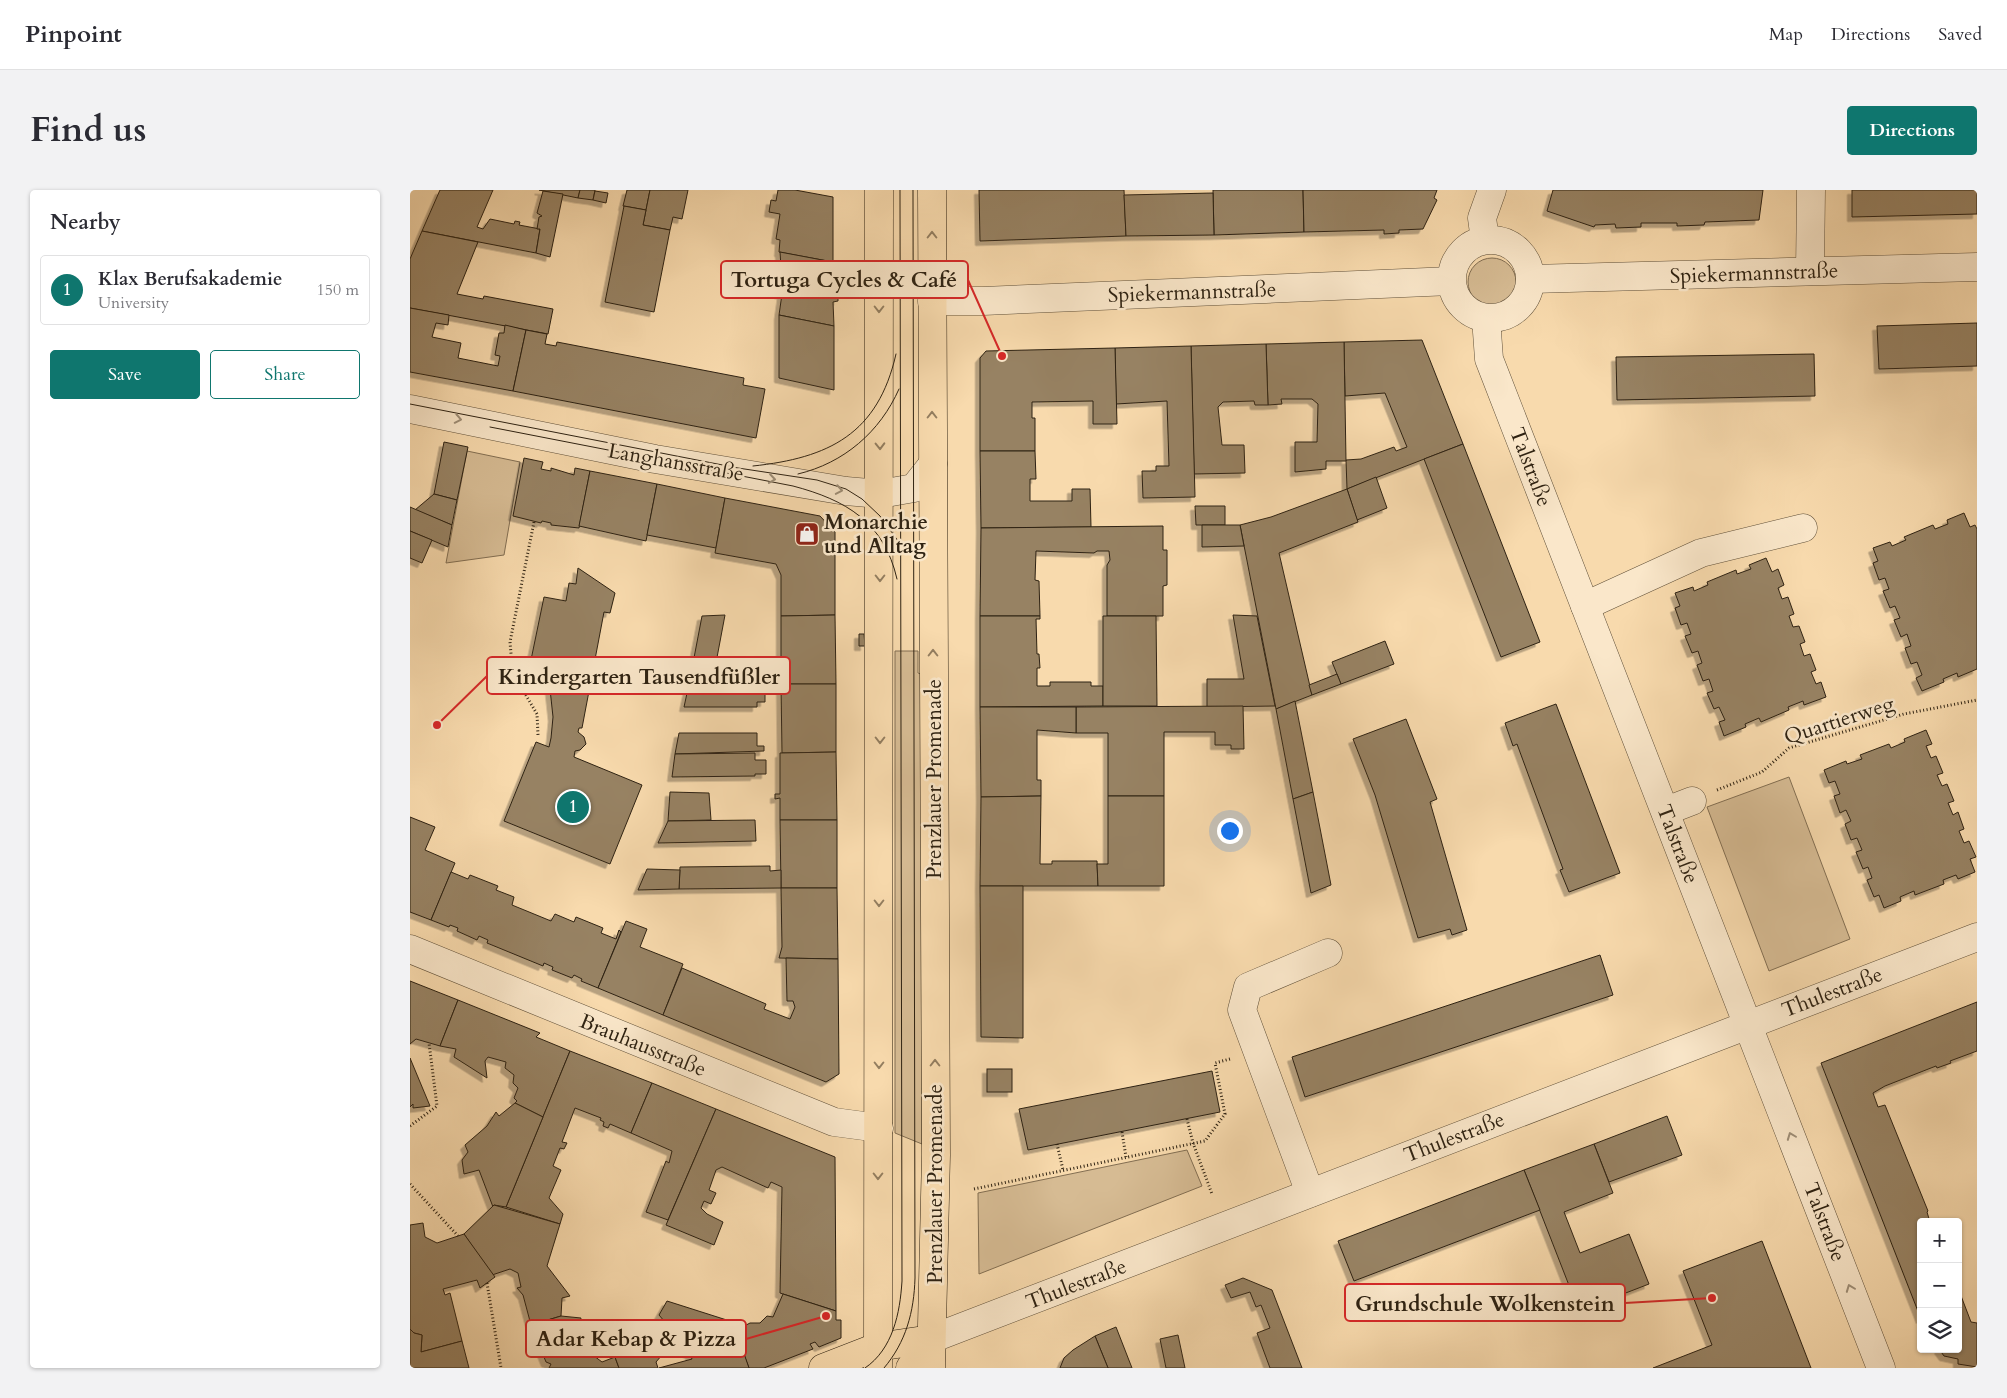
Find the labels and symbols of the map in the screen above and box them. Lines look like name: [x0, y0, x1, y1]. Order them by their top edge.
one-way arrow: [927, 231, 937, 238]
street label: Spiekermannstraße: [1669, 256, 1839, 291]
callout: Tortuga Cycles & Café: [721, 261, 968, 298]
text: Tortuga Cycles & Café: [731, 265, 957, 295]
street label: Spiekermannstraße: [1107, 275, 1277, 310]
one-way arrow: [874, 305, 884, 313]
one-way arrow: [927, 411, 937, 418]
one-way arrow: [453, 413, 462, 424]
street label: Talstraße: [1502, 424, 1559, 511]
street label: Langhansstraße: [606, 436, 746, 489]
one-way arrow: [875, 442, 885, 450]
one-way arrow: [768, 473, 776, 483]
one-way arrow: [835, 484, 844, 494]
place label: Monarchie und Alltag: [824, 508, 928, 561]
shop icon: Monarchie und Alltag: [794, 521, 820, 547]
one-way arrow: [875, 574, 885, 582]
one-way arrow: [928, 648, 938, 656]
callout: Kindergarten Tausendfüßler: [487, 657, 790, 694]
text: Kindergarten Tausendfüßler: [498, 662, 780, 692]
street label: Prenzlauer Promenade: [920, 679, 949, 879]
street label: Quartierweg: [1780, 689, 1898, 752]
one-way arrow: [875, 736, 885, 744]
pin: 1: [557, 788, 589, 826]
street label: Talstraße: [1649, 801, 1706, 888]
your location: [1217, 818, 1243, 844]
one-way arrow: [874, 899, 885, 907]
street label: Thulestraße: [1778, 960, 1887, 1025]
street label: Brauhausstraße: [575, 1007, 710, 1084]
one-way arrow: [930, 1059, 941, 1067]
one-way arrow: [874, 1062, 884, 1069]
street label: Prenzlauer Promenade: [921, 1084, 950, 1284]
street label: Thulestraße: [1400, 1105, 1509, 1170]
one-way arrow: [1787, 1132, 1798, 1141]
one-way arrow: [873, 1173, 883, 1181]
street label: Talstraße: [1796, 1179, 1853, 1266]
street label: Thulestraße: [1022, 1252, 1131, 1317]
callout: Grundschule Wolkenstein: [1345, 1284, 1625, 1321]
one-way arrow: [1846, 1284, 1856, 1292]
text: Grundschule Wolkenstein: [1355, 1289, 1615, 1319]
callout: Adar Kebap & Pizza: [526, 1320, 746, 1357]
text: Adar Kebap & Pizza: [536, 1324, 736, 1354]

